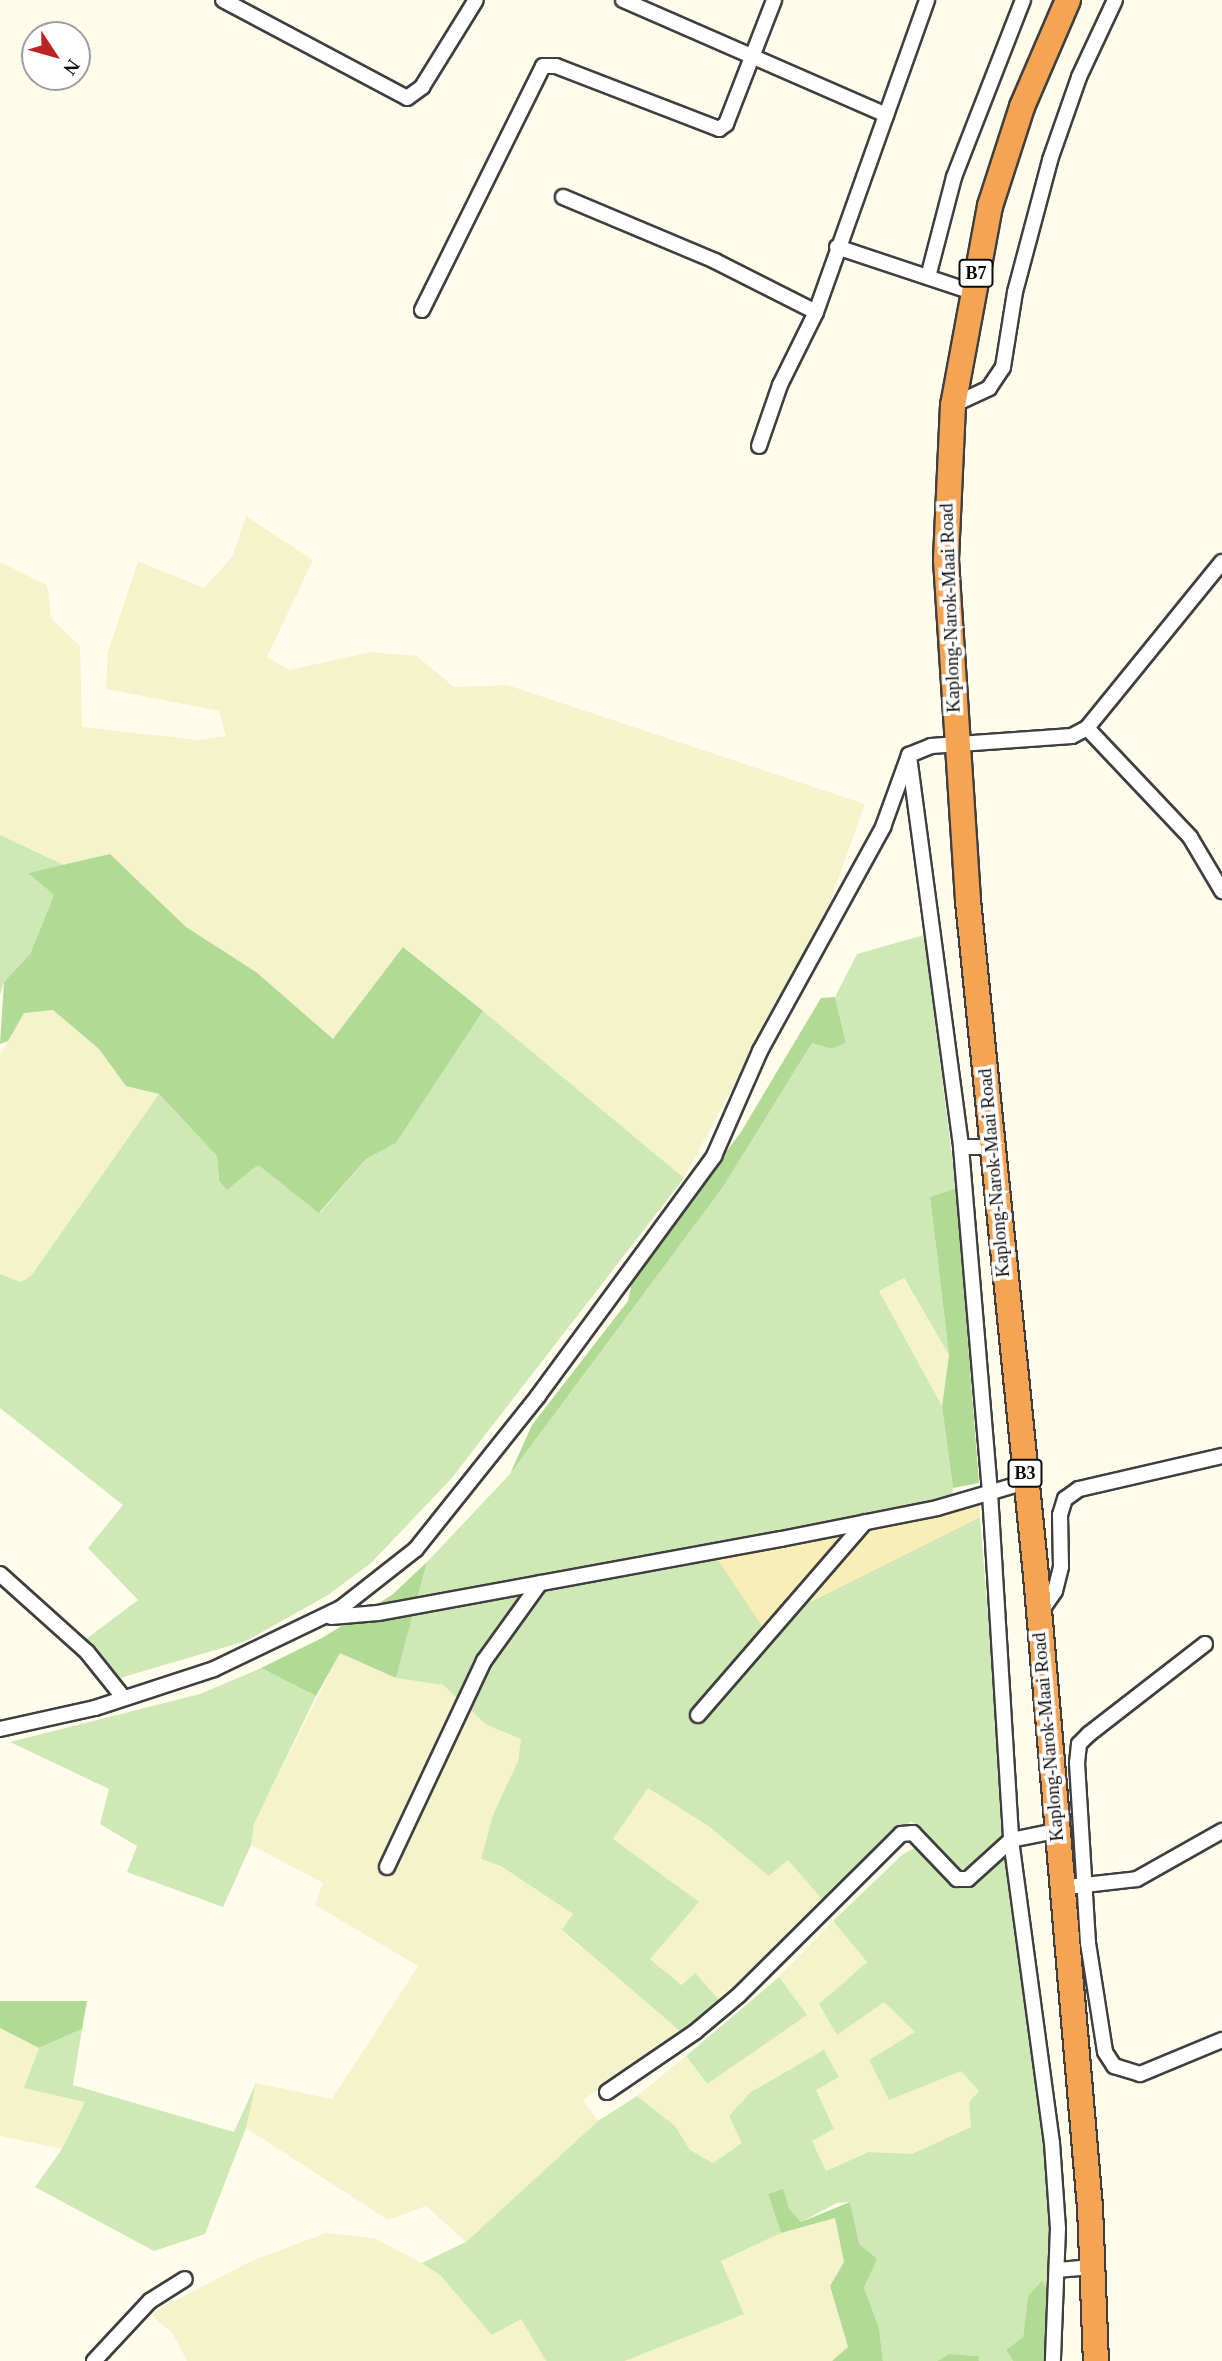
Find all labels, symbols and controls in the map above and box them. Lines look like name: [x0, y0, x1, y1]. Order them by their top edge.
north arrow: [21, 21, 91, 91]
text: N: [59, 56, 84, 79]
road number: B7: [957, 258, 995, 288]
street label: Kaplong-Narok-Maai Road: [935, 503, 965, 713]
street label: Kaplong-Narok-Maai Road: [974, 1068, 1014, 1278]
road number: B3: [1006, 1458, 1044, 1488]
street label: Kaplong-Narok-Maai Road: [1028, 1632, 1068, 1842]

